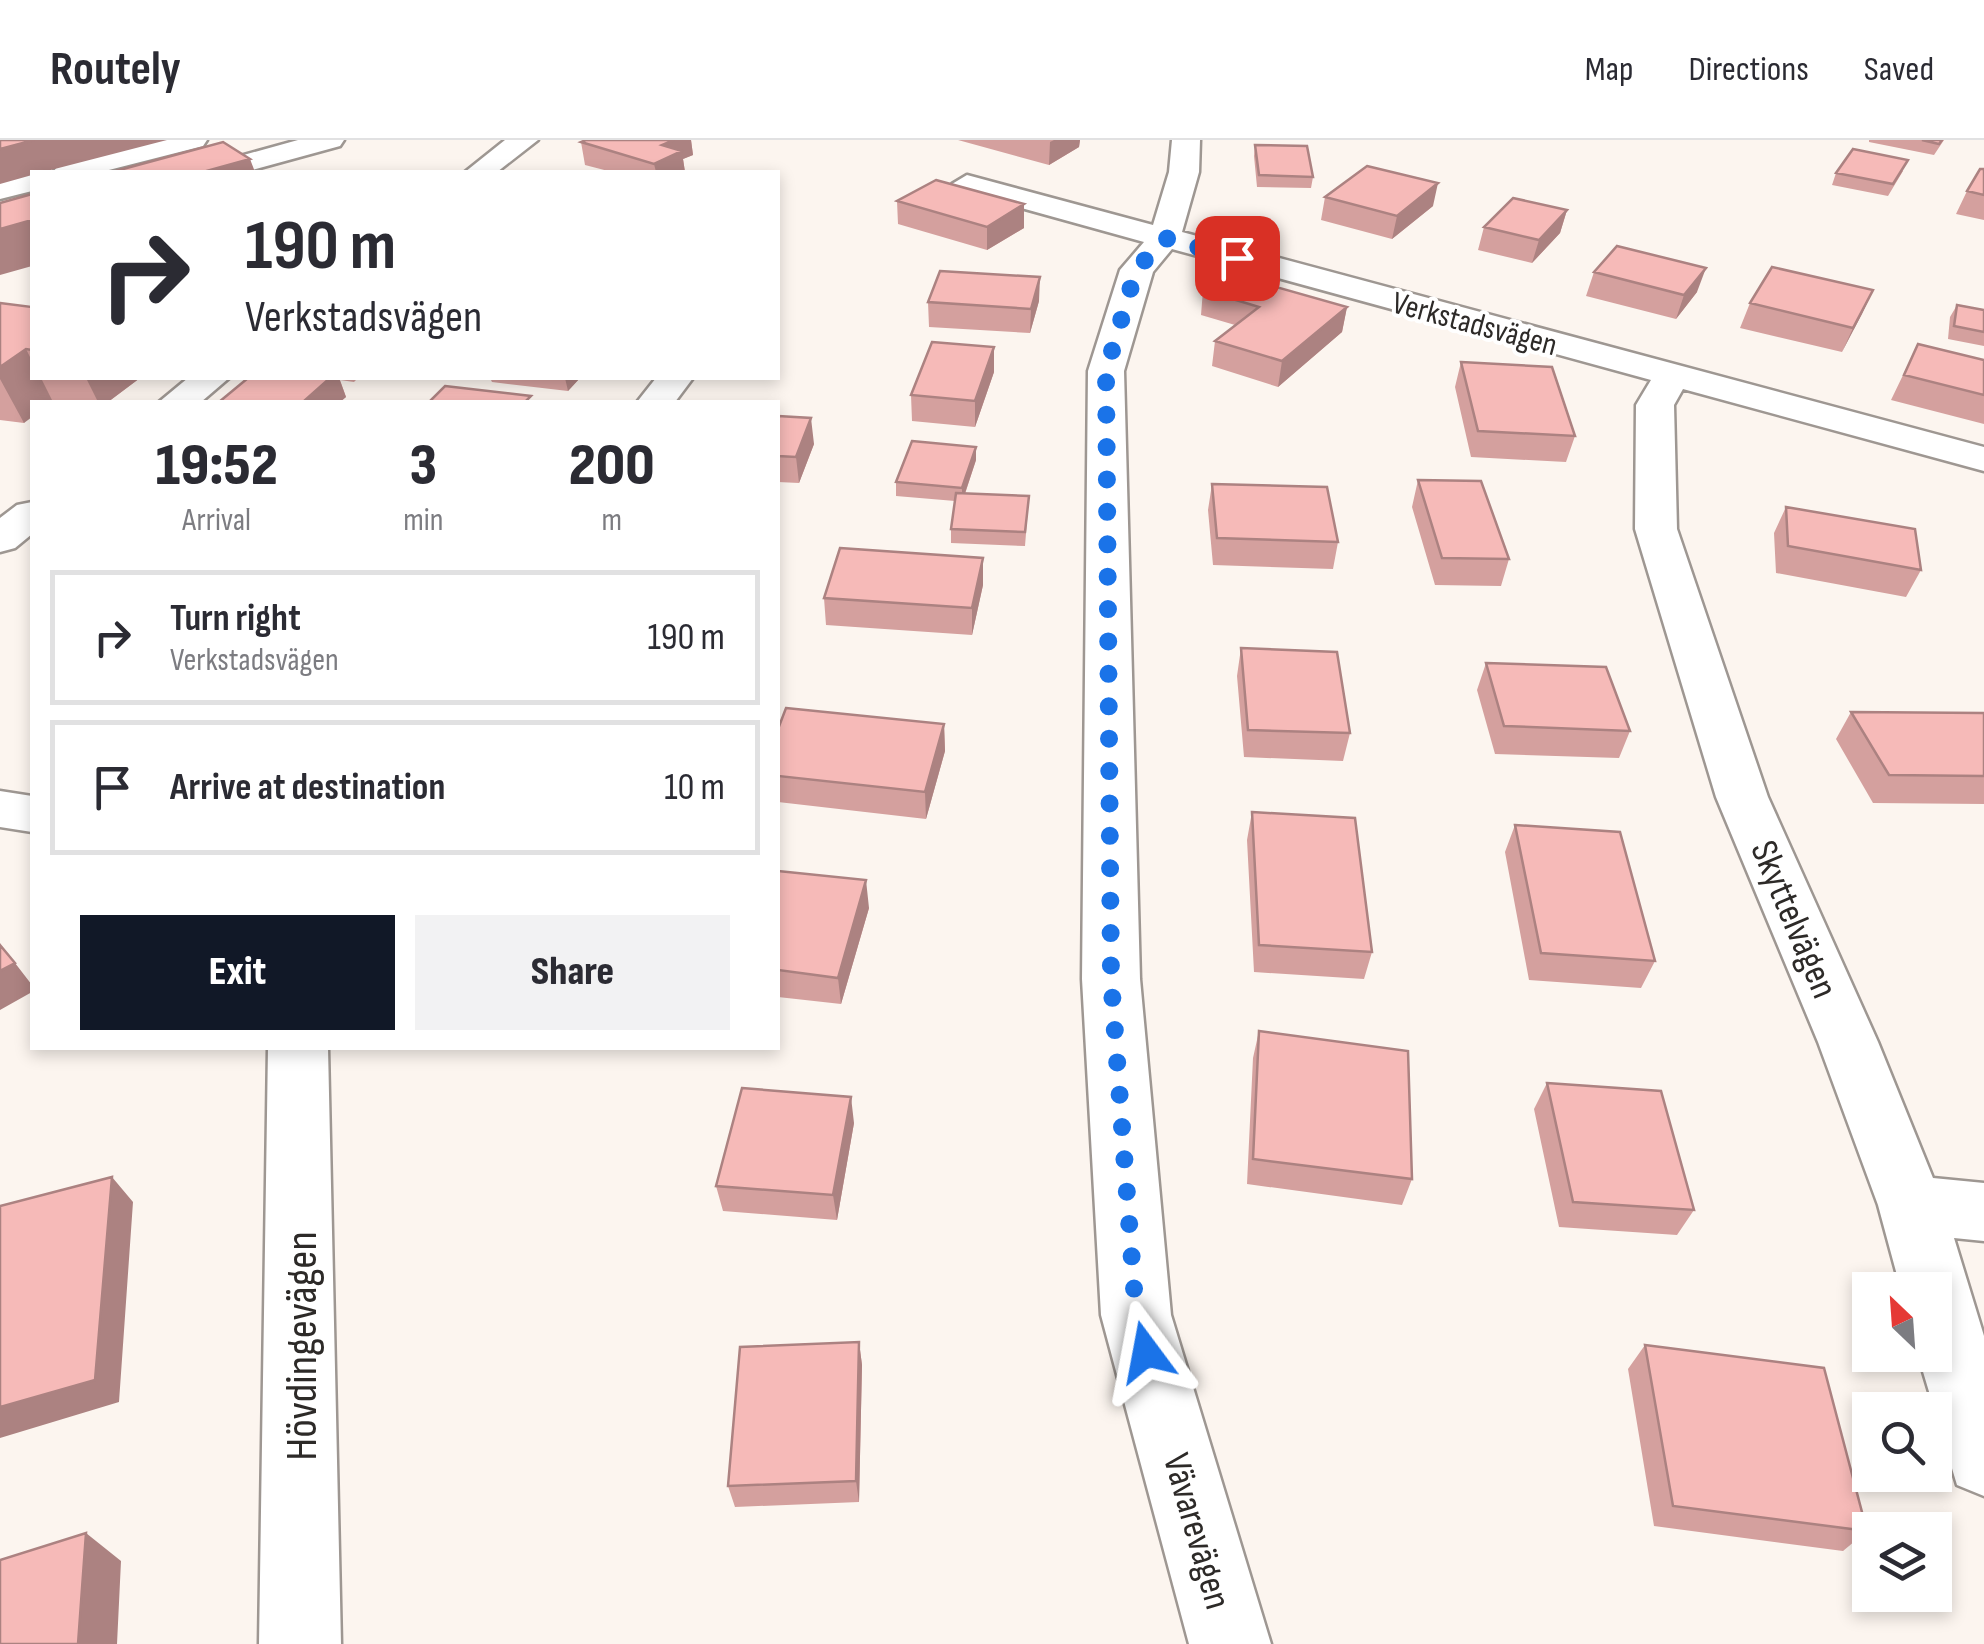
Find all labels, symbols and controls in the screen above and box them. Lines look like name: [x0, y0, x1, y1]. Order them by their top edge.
text: Routely: [50, 41, 181, 98]
text: Map: [1585, 48, 1634, 91]
text: Directions: [1689, 48, 1809, 91]
text: Saved: [1864, 48, 1934, 91]
text: 190 m: [245, 205, 396, 289]
icon: right: [80, 210, 210, 340]
pin: [1195, 216, 1280, 301]
icon: arrive: [1210, 231, 1265, 286]
street label: Verkstadsvägen: [1388, 284, 1561, 365]
text: Verkstadsvägen: [245, 290, 482, 345]
text: 19:52: [155, 430, 278, 502]
text: 3: [410, 430, 437, 502]
text: 200: [569, 430, 655, 502]
text: Arrival: [182, 501, 251, 540]
text: min: [403, 501, 443, 540]
text: m: [601, 501, 622, 540]
text: Turn right: [170, 596, 301, 641]
icon: right: [85, 610, 140, 665]
text: 190 m: [647, 615, 725, 660]
text: Verkstadsvägen: [170, 641, 339, 680]
icon: arrive: [85, 760, 140, 815]
text: Arrive at destination: [170, 765, 445, 810]
text: 10 m: [664, 765, 725, 810]
street label: Skyttelvägen: [1740, 834, 1847, 1005]
button: Exit: [80, 915, 395, 1030]
button: Share: [415, 915, 730, 1030]
street label: Hövdingevägen: [275, 1231, 330, 1461]
north arrow: [1852, 1272, 1952, 1372]
map controls: [1852, 1272, 1952, 1612]
position arrow: [1094, 1300, 1198, 1404]
button: search: [1852, 1392, 1952, 1492]
street label: Vävarevägen: [1153, 1448, 1240, 1614]
button: layers: [1852, 1512, 1952, 1612]

